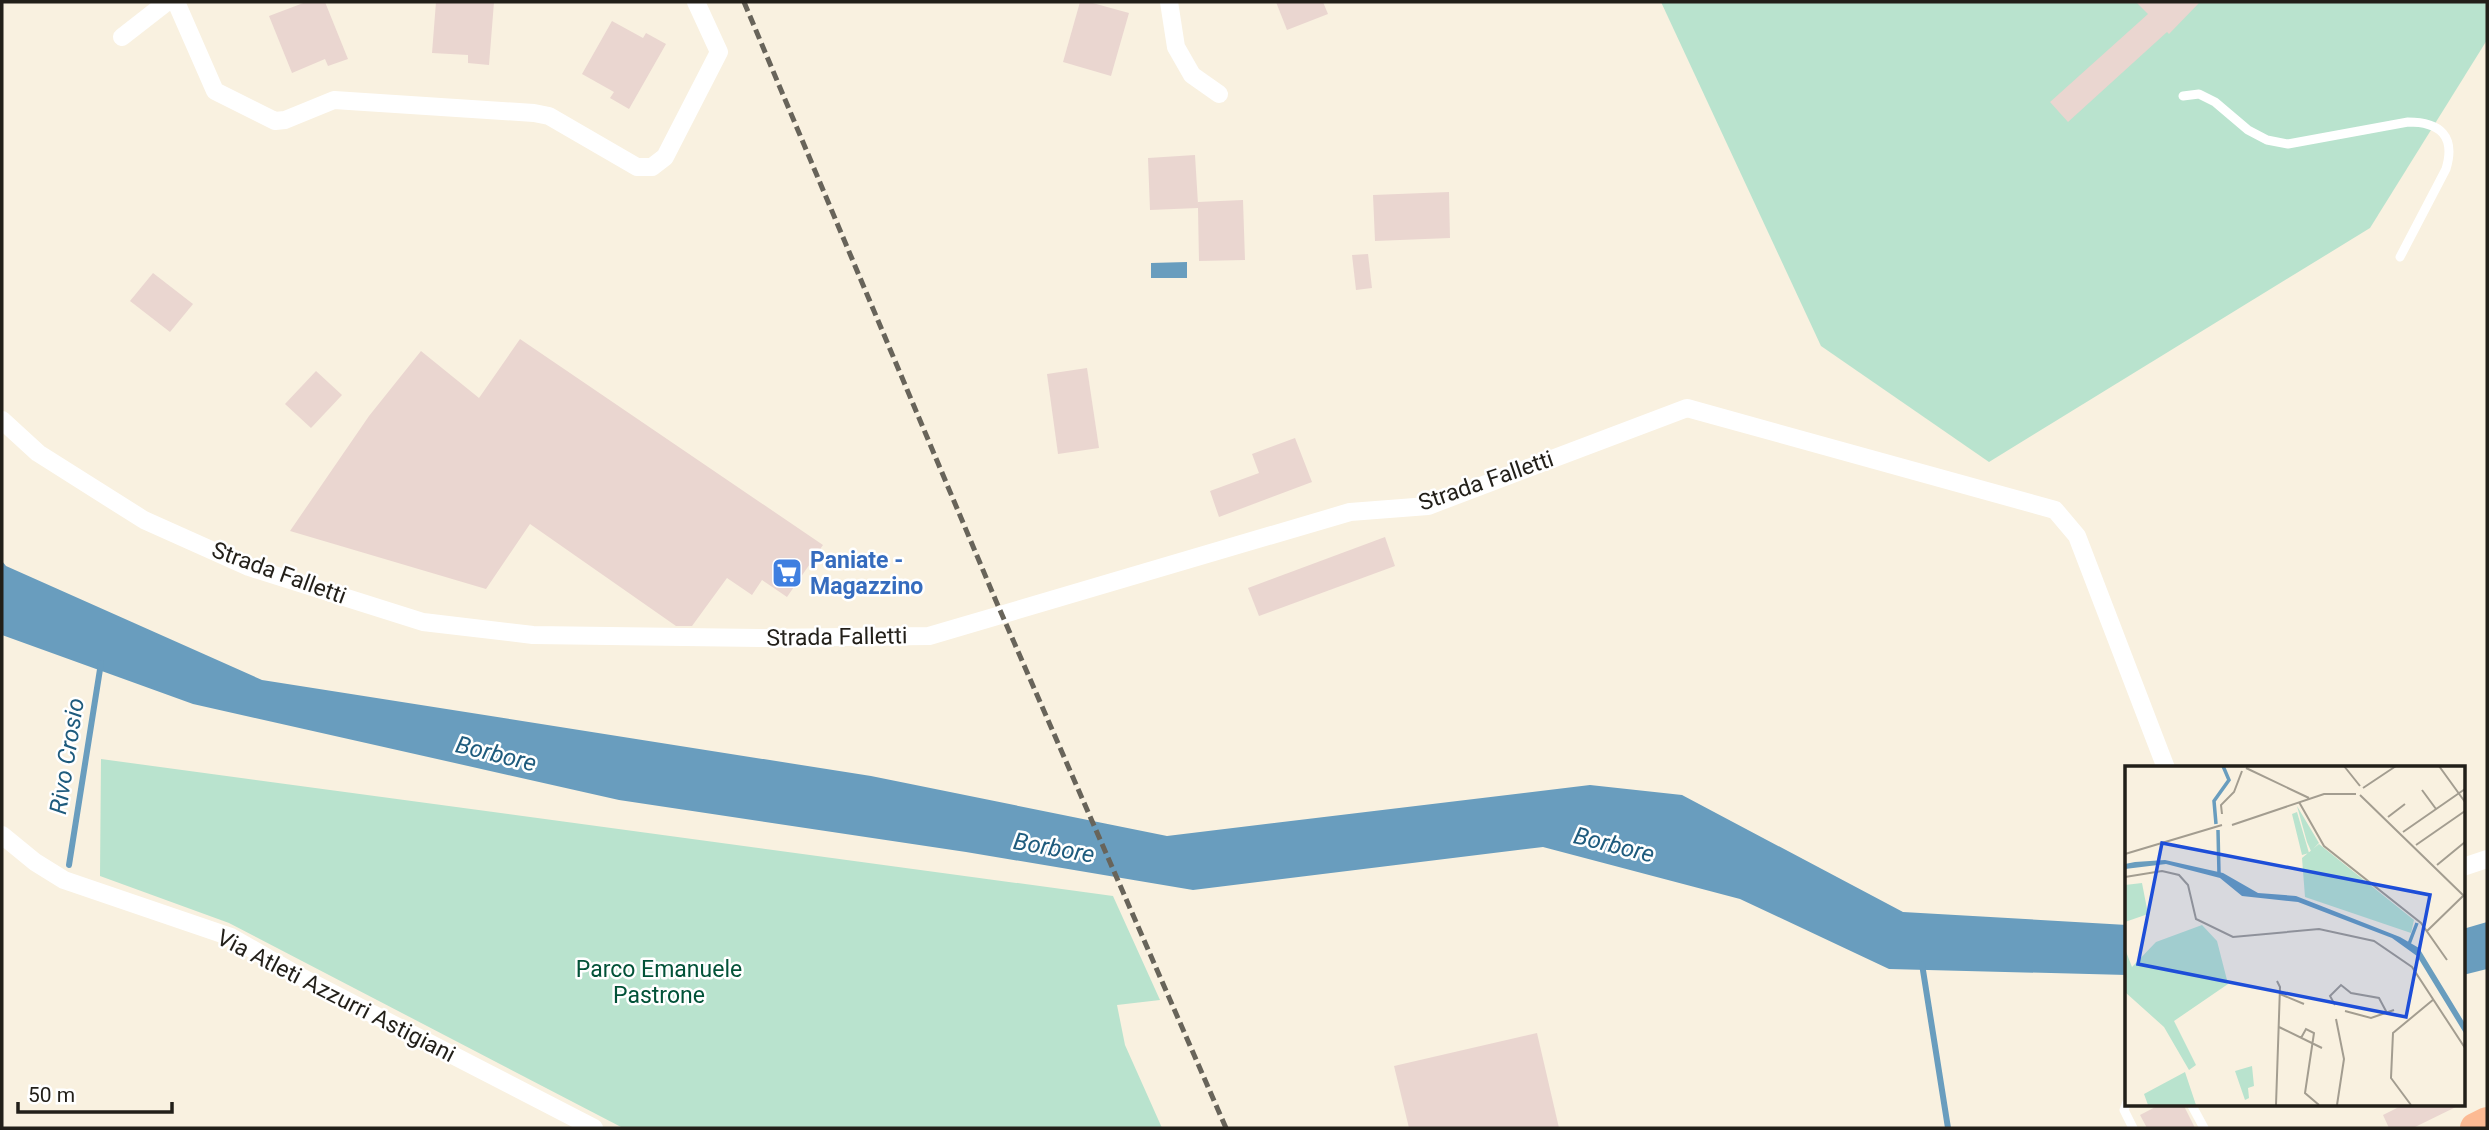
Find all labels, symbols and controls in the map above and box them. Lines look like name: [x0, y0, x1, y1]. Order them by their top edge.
street label: Strada Falletti: [1415, 445, 1557, 517]
street label: Strada Falletti: [208, 536, 350, 610]
place label: Paniate - Magazzino: [810, 547, 923, 600]
supermarket icon: Paniate - Magazzino: [770, 556, 804, 590]
street label: Strada Falletti: [766, 622, 908, 652]
water label: Rivo Crosio: [44, 696, 90, 816]
water label: Borbore: [453, 730, 539, 778]
inset map: [2125, 766, 2464, 1106]
water label: Borbore: [1571, 821, 1657, 869]
water label: Borbore: [1011, 827, 1097, 869]
street label: Via Atleti Azzurri Astigiani: [212, 924, 460, 1068]
park label: Parco Emanuele Pastrone: [576, 956, 742, 1009]
scale bar: [18, 1070, 172, 1114]
text: 50 m: [28, 1083, 75, 1107]

